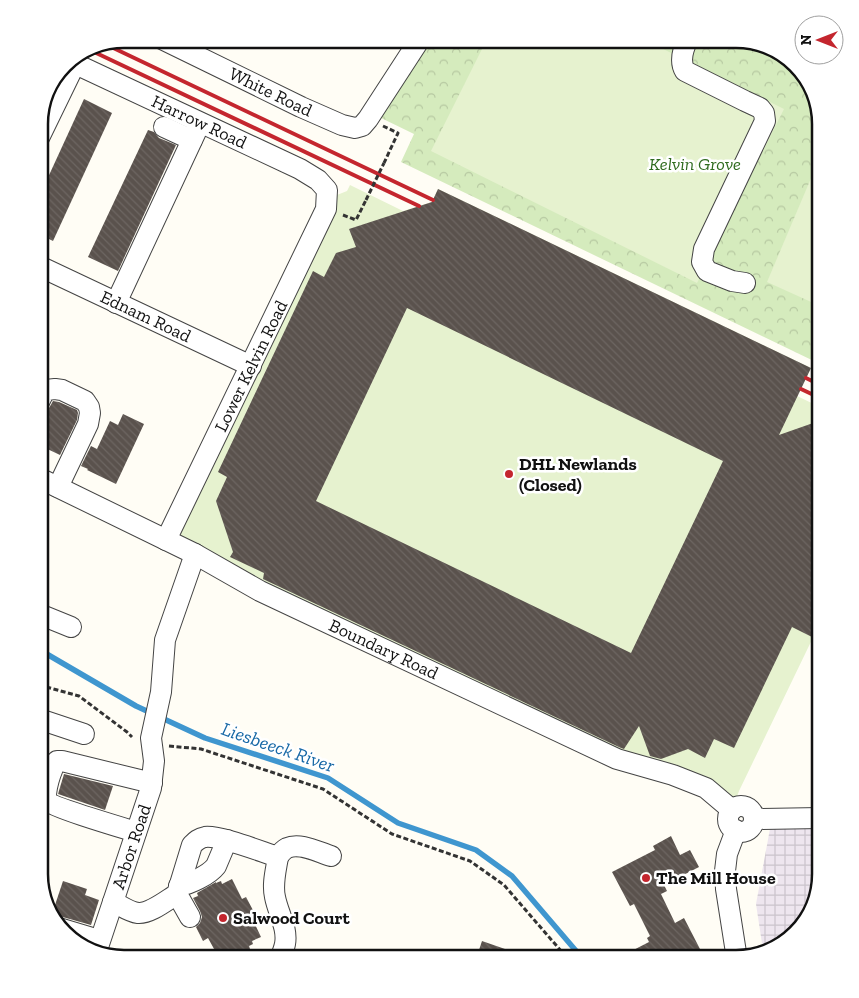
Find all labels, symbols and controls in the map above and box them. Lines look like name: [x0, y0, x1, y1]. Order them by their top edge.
north arrow: [794, 15, 844, 65]
text: N: [798, 34, 815, 45]
street label: White Road: [225, 63, 316, 122]
street label: Harrow Road: [148, 90, 250, 154]
park label: Kelvin Grove: [649, 153, 741, 175]
street label: Ednam Road: [97, 286, 195, 347]
street label: Lower Kelvin Road: [210, 296, 292, 435]
place label: DHL Newlands (Closed): [519, 453, 637, 496]
marker: DHL Newlands (Closed): [503, 468, 515, 480]
street label: Boundary Road: [325, 614, 442, 684]
water label: Liesbeeck River: [219, 717, 338, 777]
street label: Arbor Road: [107, 801, 156, 892]
place label: The Mill House: [656, 867, 776, 889]
marker: The Mill House: [640, 872, 652, 884]
place label: Salwood Court: [233, 907, 350, 929]
marker: Salwood Court: [217, 912, 229, 924]

